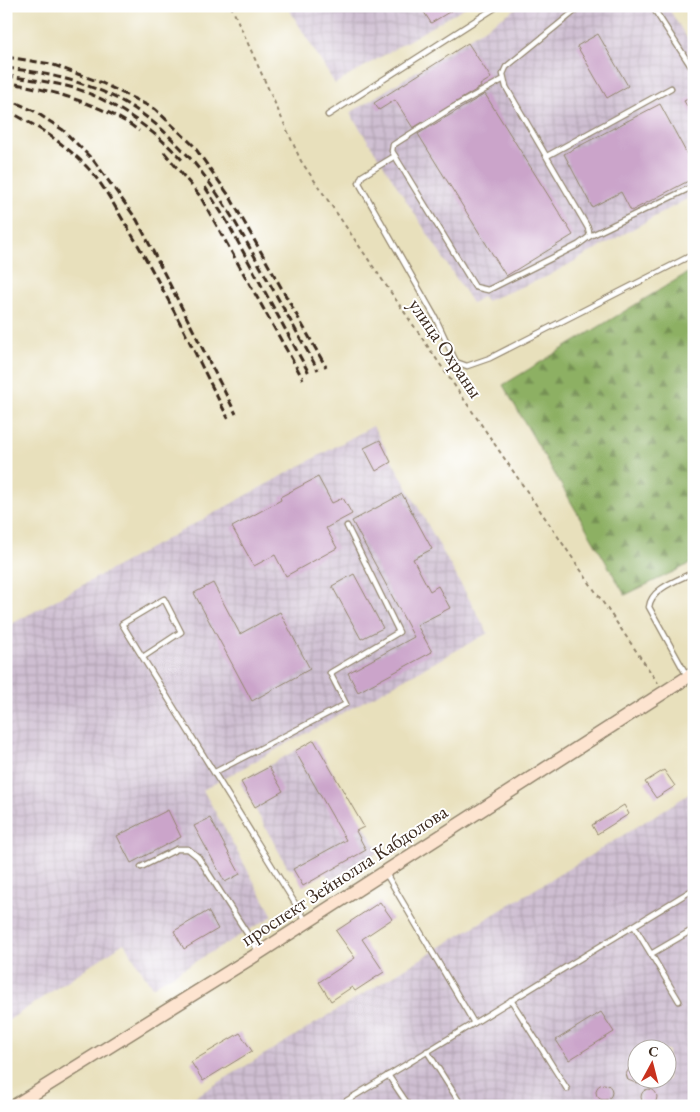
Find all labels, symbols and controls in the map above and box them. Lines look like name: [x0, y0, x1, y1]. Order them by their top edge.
street label: улица Охраны: [403, 293, 489, 403]
street label: проспект Зейнолла Кабдолова: [236, 798, 452, 952]
north arrow: [628, 1040, 678, 1090]
text: С: [648, 1042, 660, 1061]

